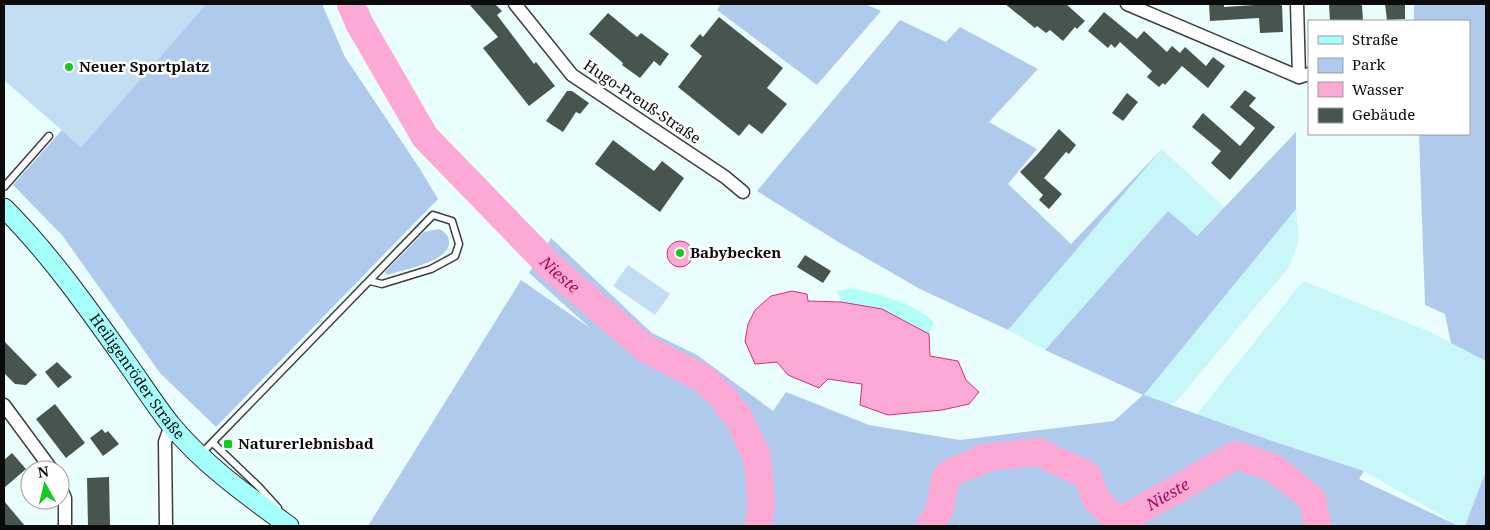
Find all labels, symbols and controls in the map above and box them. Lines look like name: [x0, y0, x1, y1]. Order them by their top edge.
legend: [1308, 20, 1470, 135]
text: Straße: [1352, 29, 1398, 49]
text: Park: [1352, 54, 1386, 74]
street label: Hugo-Preuß-Straße: [580, 55, 705, 148]
place label: Neuer Sportplatz: [79, 56, 209, 76]
marker: Neuer Sportplatz: [63, 61, 75, 73]
text: Wasser: [1352, 79, 1404, 99]
text: Gebäude: [1352, 104, 1415, 124]
place label: Babybecken: [690, 242, 781, 262]
marker: Babybecken: [674, 247, 686, 259]
water label: Nieste: [534, 250, 585, 298]
street label: Heiligenröder Straße: [86, 309, 190, 443]
place label: Naturerlebnisbad: [238, 433, 374, 453]
marker: Naturerlebnisbad: [222, 438, 234, 450]
north arrow: [20, 460, 70, 510]
text: N: [36, 461, 50, 482]
water label: Nieste: [1141, 473, 1193, 516]

